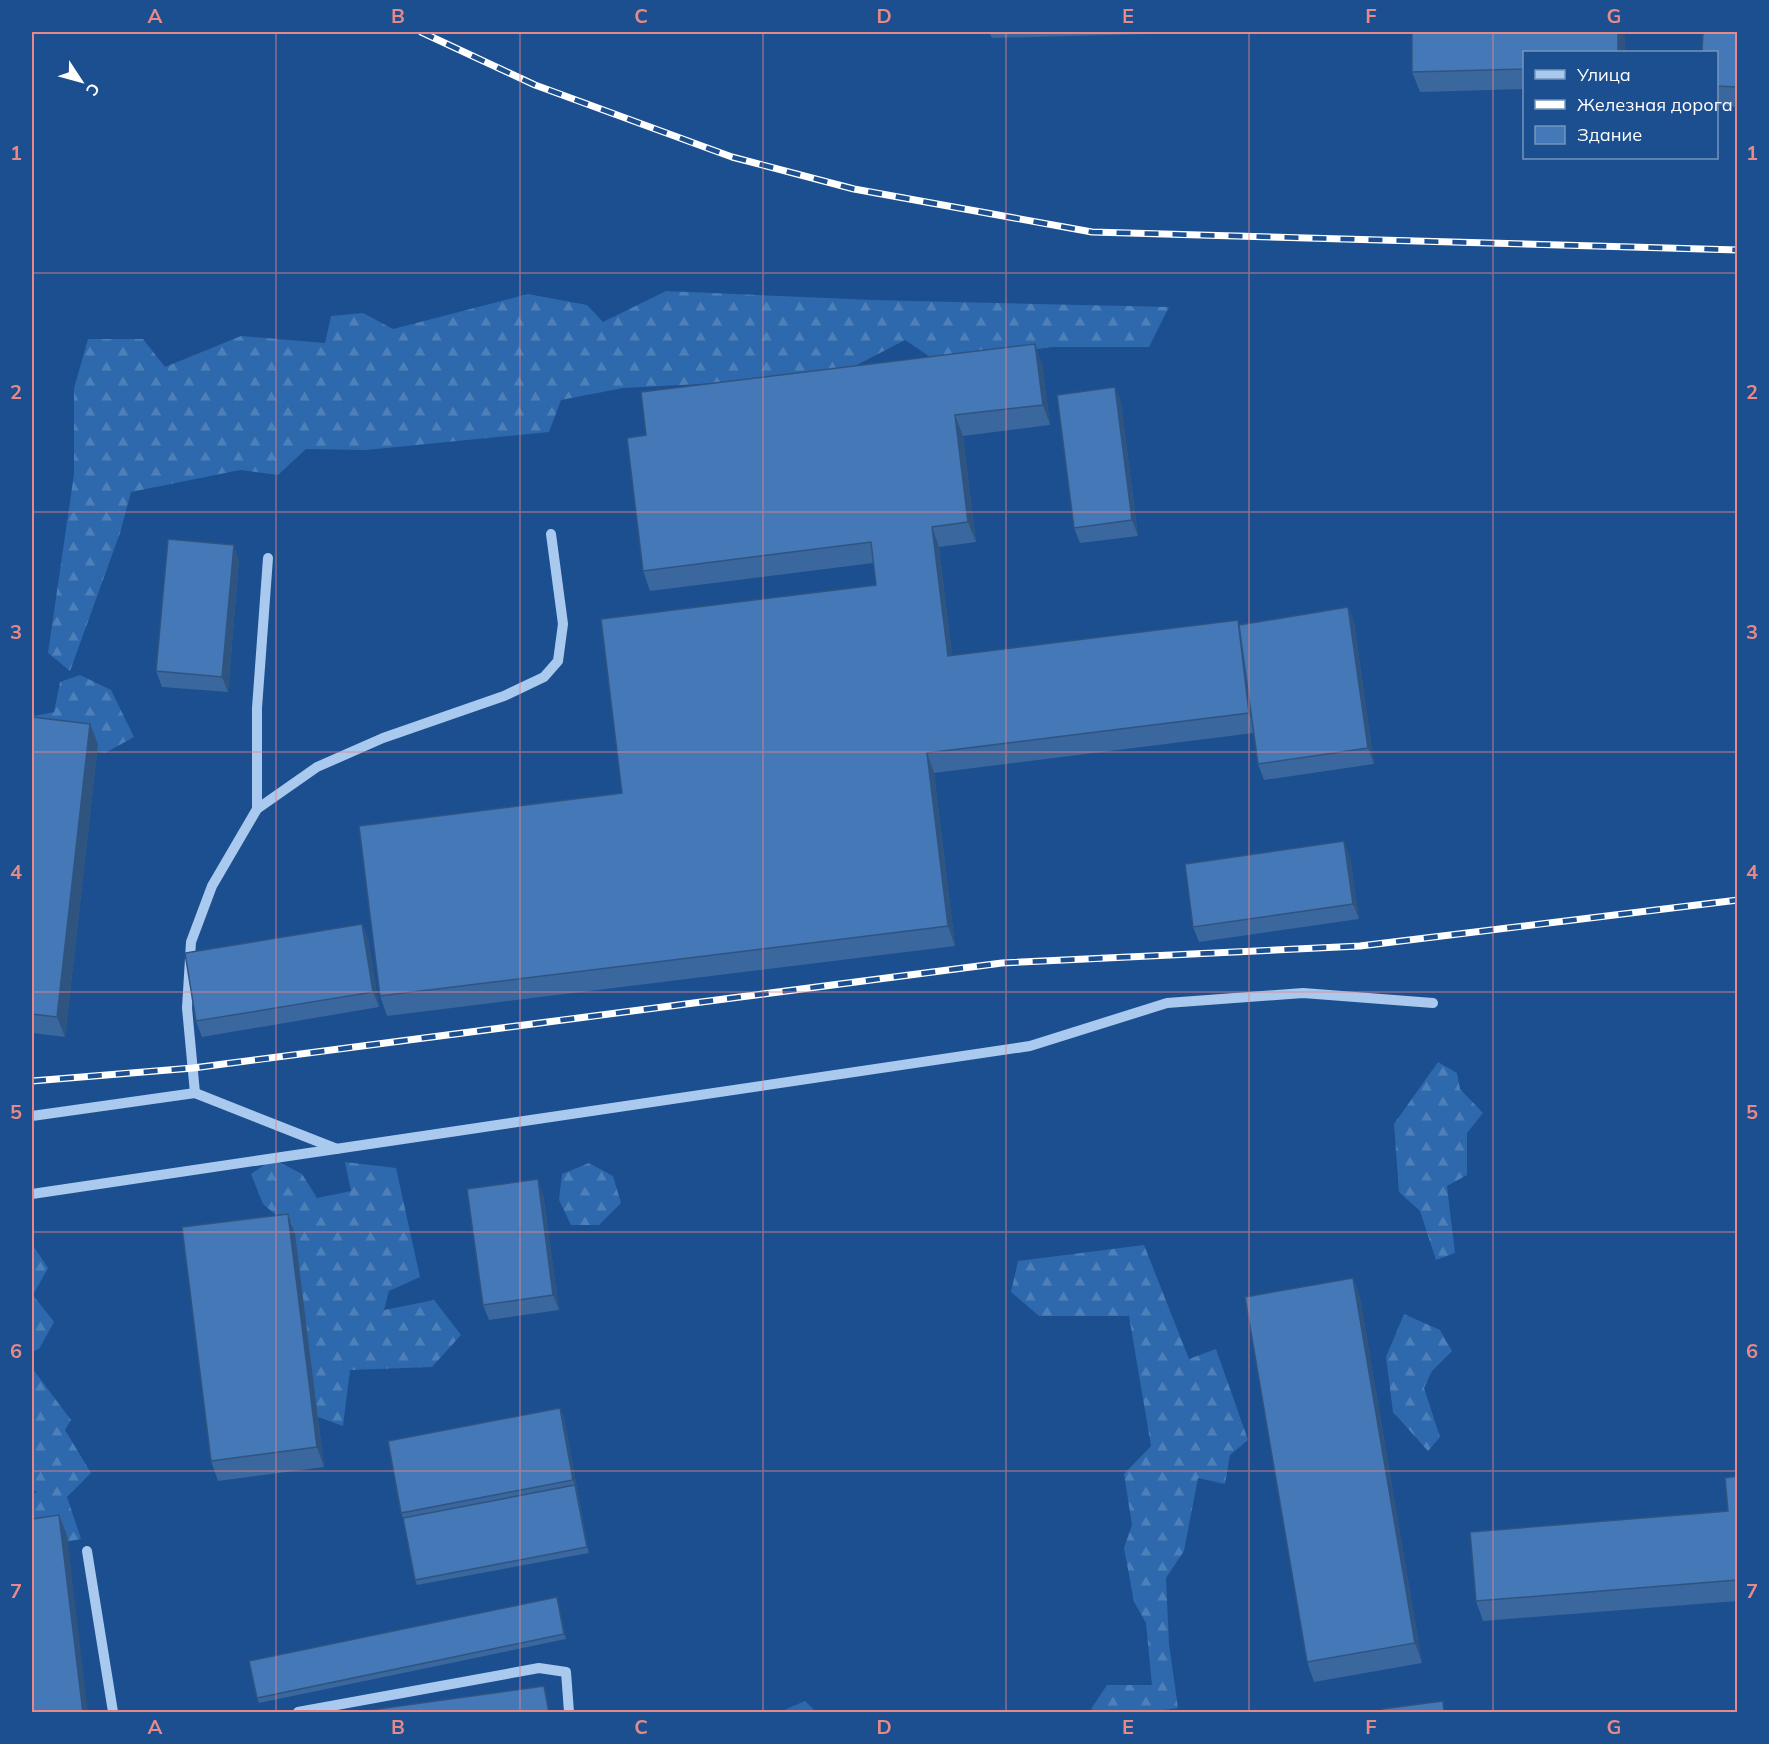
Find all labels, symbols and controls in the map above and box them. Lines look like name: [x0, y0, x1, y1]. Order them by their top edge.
text: A: [148, 3, 163, 28]
text: B: [391, 3, 405, 28]
text: C: [634, 3, 648, 28]
text: D: [876, 3, 892, 28]
text: E: [1122, 3, 1134, 28]
text: F: [1365, 3, 1377, 28]
text: G: [1607, 3, 1621, 28]
north arrow: [51, 51, 111, 111]
legend: [1523, 51, 1718, 159]
text: Улица: [1576, 63, 1631, 86]
text: С: [82, 80, 104, 100]
text: Железная дорога: [1577, 93, 1733, 116]
text: Здание: [1577, 123, 1642, 146]
text: 1: [10, 140, 22, 165]
text: 1: [1746, 140, 1758, 165]
text: 2: [10, 379, 22, 404]
text: 2: [1746, 379, 1758, 404]
text: 3: [10, 619, 22, 644]
text: 3: [1746, 619, 1758, 644]
text: 4: [10, 859, 22, 884]
text: 4: [1746, 859, 1758, 884]
text: 5: [10, 1099, 22, 1124]
text: 5: [1746, 1099, 1758, 1124]
text: 6: [10, 1338, 22, 1363]
text: 6: [1746, 1338, 1758, 1363]
text: 7: [10, 1578, 22, 1603]
text: 7: [1746, 1578, 1758, 1603]
text: A: [148, 1714, 163, 1739]
text: B: [391, 1714, 405, 1739]
text: C: [634, 1714, 648, 1739]
text: D: [876, 1714, 892, 1739]
text: E: [1122, 1714, 1134, 1739]
text: F: [1365, 1714, 1377, 1739]
text: G: [1607, 1714, 1621, 1739]

